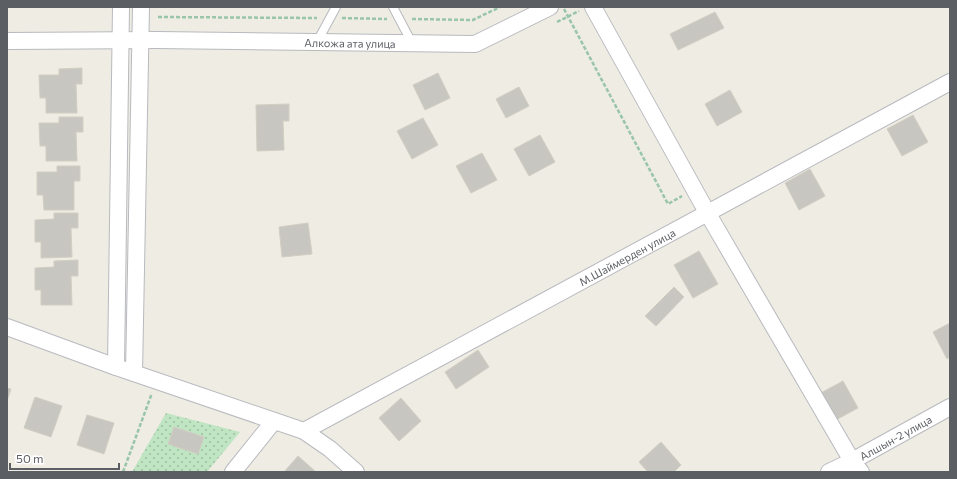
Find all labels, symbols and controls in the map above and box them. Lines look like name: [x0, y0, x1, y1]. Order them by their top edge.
street label: Алкожа ата улица: [304, 35, 396, 50]
street label: М.Шаймерден улица: [576, 225, 677, 288]
street label: Алшын-2 улица: [857, 412, 934, 462]
scale bar: [10, 445, 119, 471]
text: 50 m: [16, 451, 44, 465]

